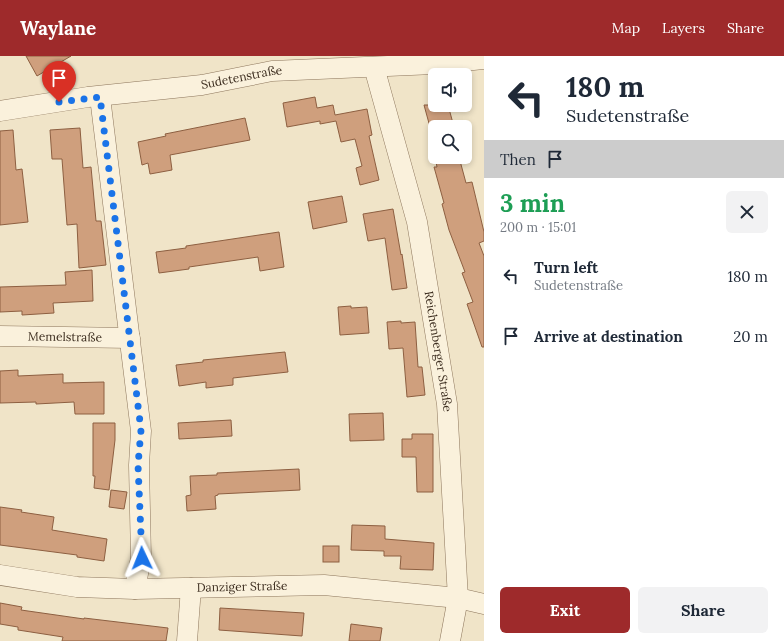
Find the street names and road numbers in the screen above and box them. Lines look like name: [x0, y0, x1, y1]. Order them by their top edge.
street label: Sudetenstraße: [200, 62, 283, 92]
street label: Reichenberger Straße: [421, 290, 455, 413]
street label: Memelstraße: [28, 328, 103, 345]
street label: Danziger Straße: [196, 578, 288, 595]

